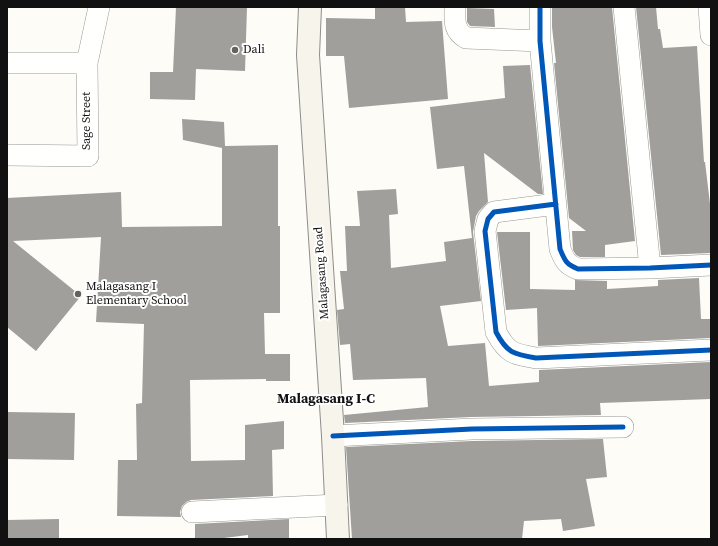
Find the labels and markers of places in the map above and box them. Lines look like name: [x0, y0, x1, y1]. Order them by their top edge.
place label: Dali: [243, 43, 265, 57]
marker: Dali: [230, 45, 240, 55]
place label: Malagasang I Elementary School: [86, 280, 187, 308]
marker: Malagasang I Elementary School: [73, 289, 83, 299]

